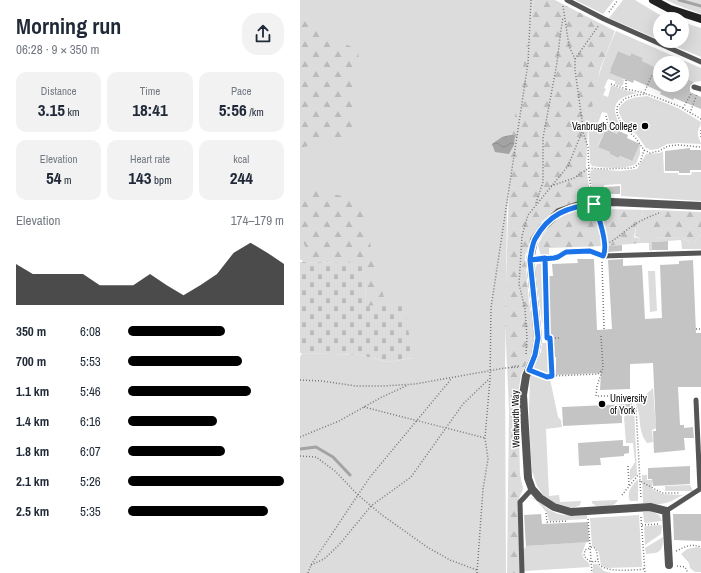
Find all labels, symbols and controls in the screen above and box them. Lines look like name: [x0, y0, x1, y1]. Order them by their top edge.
text: Morning run: [16, 11, 121, 41]
map controls: [653, 12, 689, 92]
button: locate: [653, 12, 689, 48]
button: share: [242, 13, 284, 55]
text: 06:28 · 9 × 350 m: [16, 41, 99, 58]
button: layers: [653, 56, 689, 92]
text: Distance: [41, 84, 76, 98]
text: Time: [140, 84, 160, 98]
text: Pace: [231, 84, 252, 98]
text: 3.15: [38, 98, 65, 121]
text: 18:41: [132, 98, 168, 121]
text: 5:56: [219, 98, 247, 121]
text: km: [65, 105, 80, 119]
text: /km: [247, 105, 264, 119]
place label: Vanbrugh College: [572, 120, 637, 133]
marker: Vanbrugh College: [640, 121, 650, 131]
text: Elevation: [40, 152, 77, 166]
text: Heart rate: [130, 152, 170, 166]
text: kcal: [233, 152, 249, 166]
text: 54: [46, 166, 61, 189]
text: 143: [128, 166, 152, 189]
text: 244: [230, 166, 253, 189]
text: m: [61, 173, 71, 187]
text: bpm: [152, 173, 172, 187]
pin: [577, 187, 611, 221]
icon: arrive: [583, 193, 605, 215]
text: Elevation: [16, 212, 60, 229]
text: 174–179 m: [231, 212, 284, 229]
text: 350 m: [16, 323, 46, 340]
text: 6:08: [80, 323, 101, 340]
text: 700 m: [16, 353, 46, 370]
text: 5:53: [80, 353, 101, 370]
text: 1.1 km: [16, 383, 49, 400]
text: 5:46: [80, 383, 101, 400]
street label: Wentworth Way: [508, 389, 523, 448]
place label: University of York: [610, 392, 648, 417]
marker: University of York: [597, 399, 607, 409]
text: 1.4 km: [16, 413, 49, 430]
text: 6:16: [80, 413, 101, 430]
text: 1.8 km: [16, 443, 49, 460]
text: 6:07: [80, 443, 101, 460]
text: 2.1 km: [16, 473, 49, 490]
text: 5:26: [80, 473, 101, 490]
text: 2.5 km: [16, 503, 49, 520]
text: 5:35: [80, 503, 101, 520]

